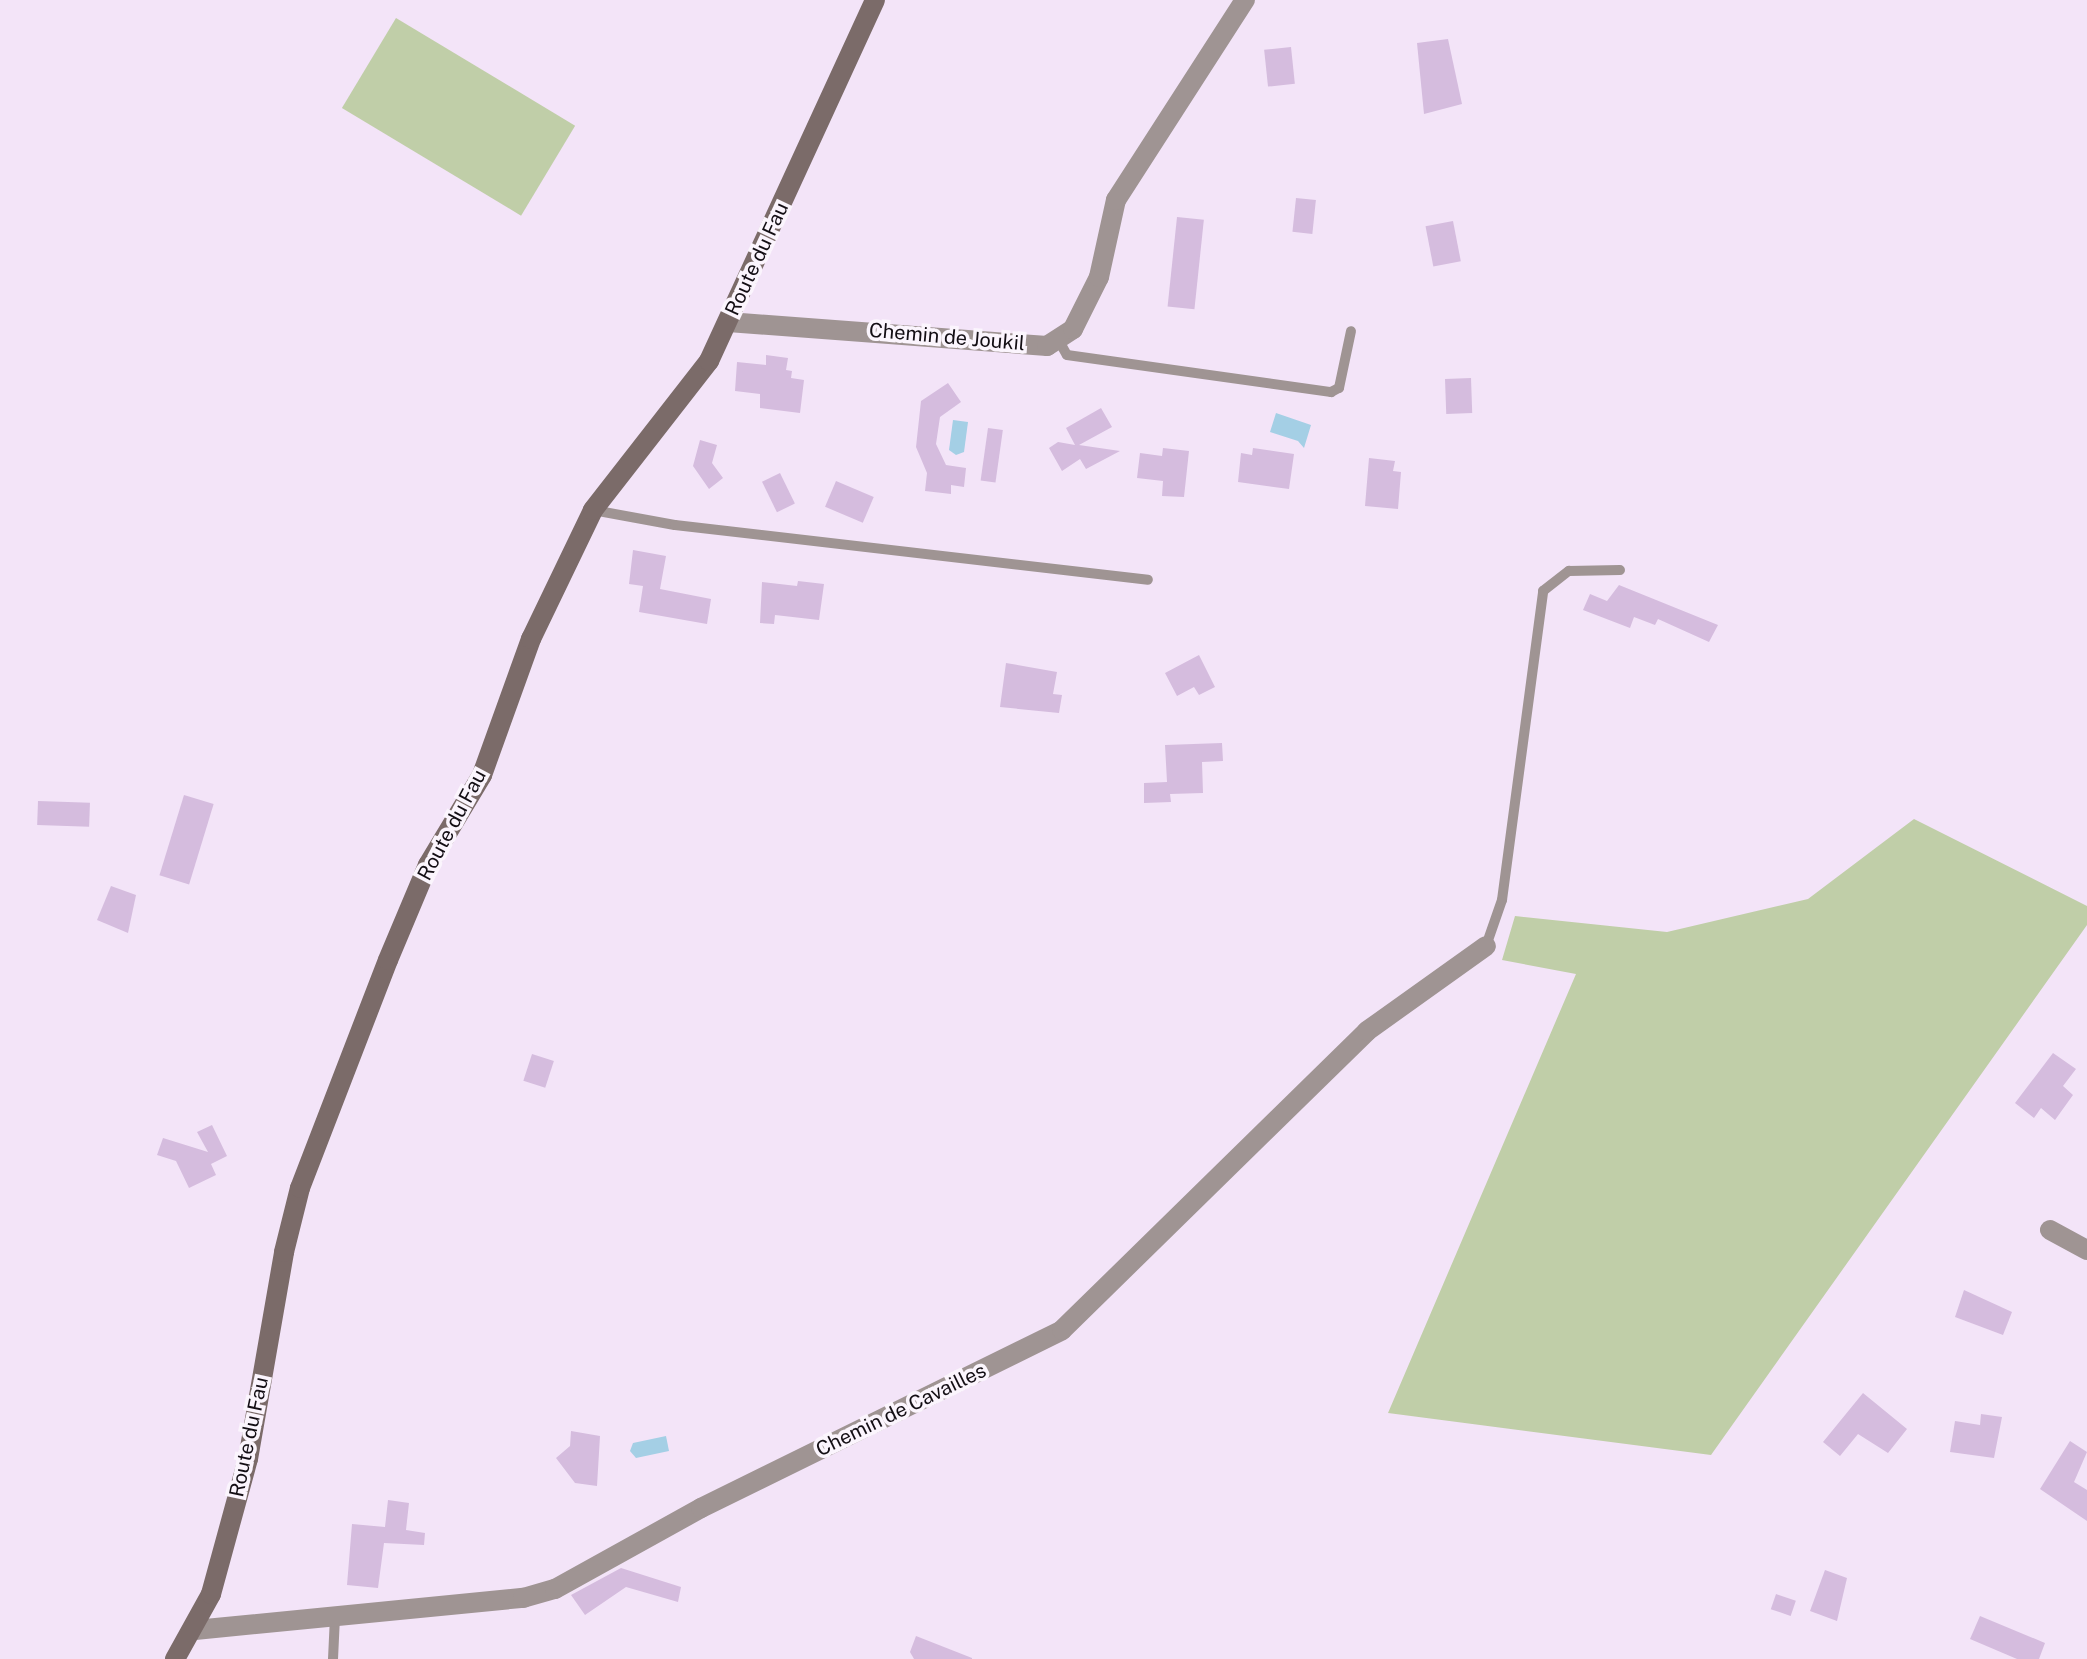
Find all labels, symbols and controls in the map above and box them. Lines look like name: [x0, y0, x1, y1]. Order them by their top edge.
street label: Route du Fau: [720, 198, 794, 320]
street label: Chemin de Joukil: [868, 318, 1026, 356]
street label: Route du Fau: [413, 765, 491, 885]
street label: Chemin de Cavailles: [812, 1358, 990, 1462]
street label: Route du Fau: [225, 1375, 273, 1499]

